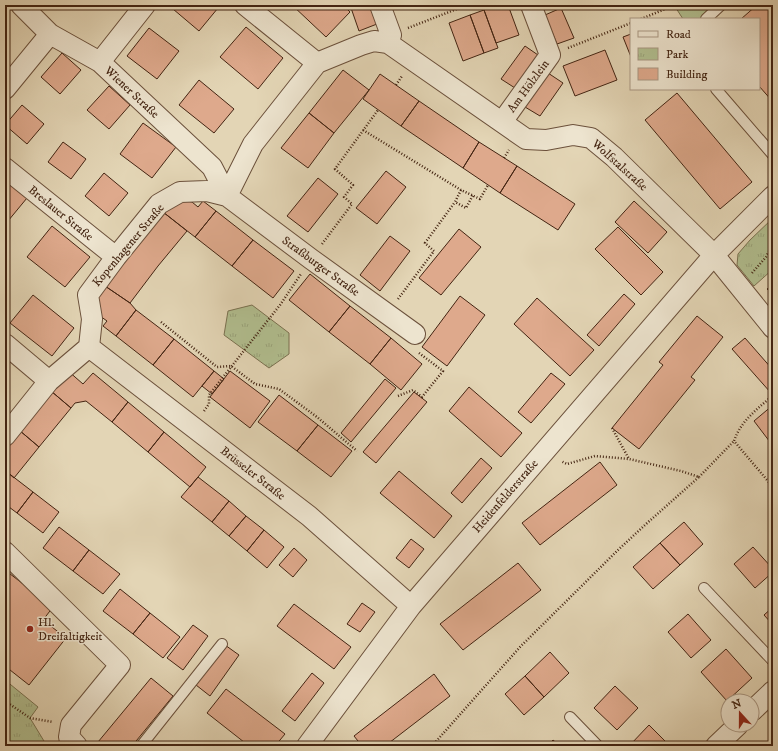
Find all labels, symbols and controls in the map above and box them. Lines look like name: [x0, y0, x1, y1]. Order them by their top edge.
legend: [630, 18, 760, 90]
text: Road: [666, 27, 691, 42]
text: Park: [666, 47, 688, 62]
street label: Am Hölzlein: [504, 56, 553, 116]
street label: Wiener Straße: [101, 63, 162, 121]
text: Building: [666, 67, 707, 82]
street label: Wolfstalstraße: [588, 136, 651, 194]
street label: Breslauer Straße: [25, 183, 96, 244]
street label: Kopenhagener Straße: [89, 201, 167, 290]
street label: Straßburger Straße: [279, 233, 363, 300]
street label: Brüsseler Straße: [217, 443, 288, 503]
street label: Heidenfelderstraße: [469, 456, 541, 536]
place label: Hl. Dreifaltigkeit: [38, 615, 103, 644]
marker: Hl. Dreifaltigkeit: [25, 624, 35, 634]
north arrow: [720, 693, 760, 733]
text: N: [730, 696, 743, 713]

